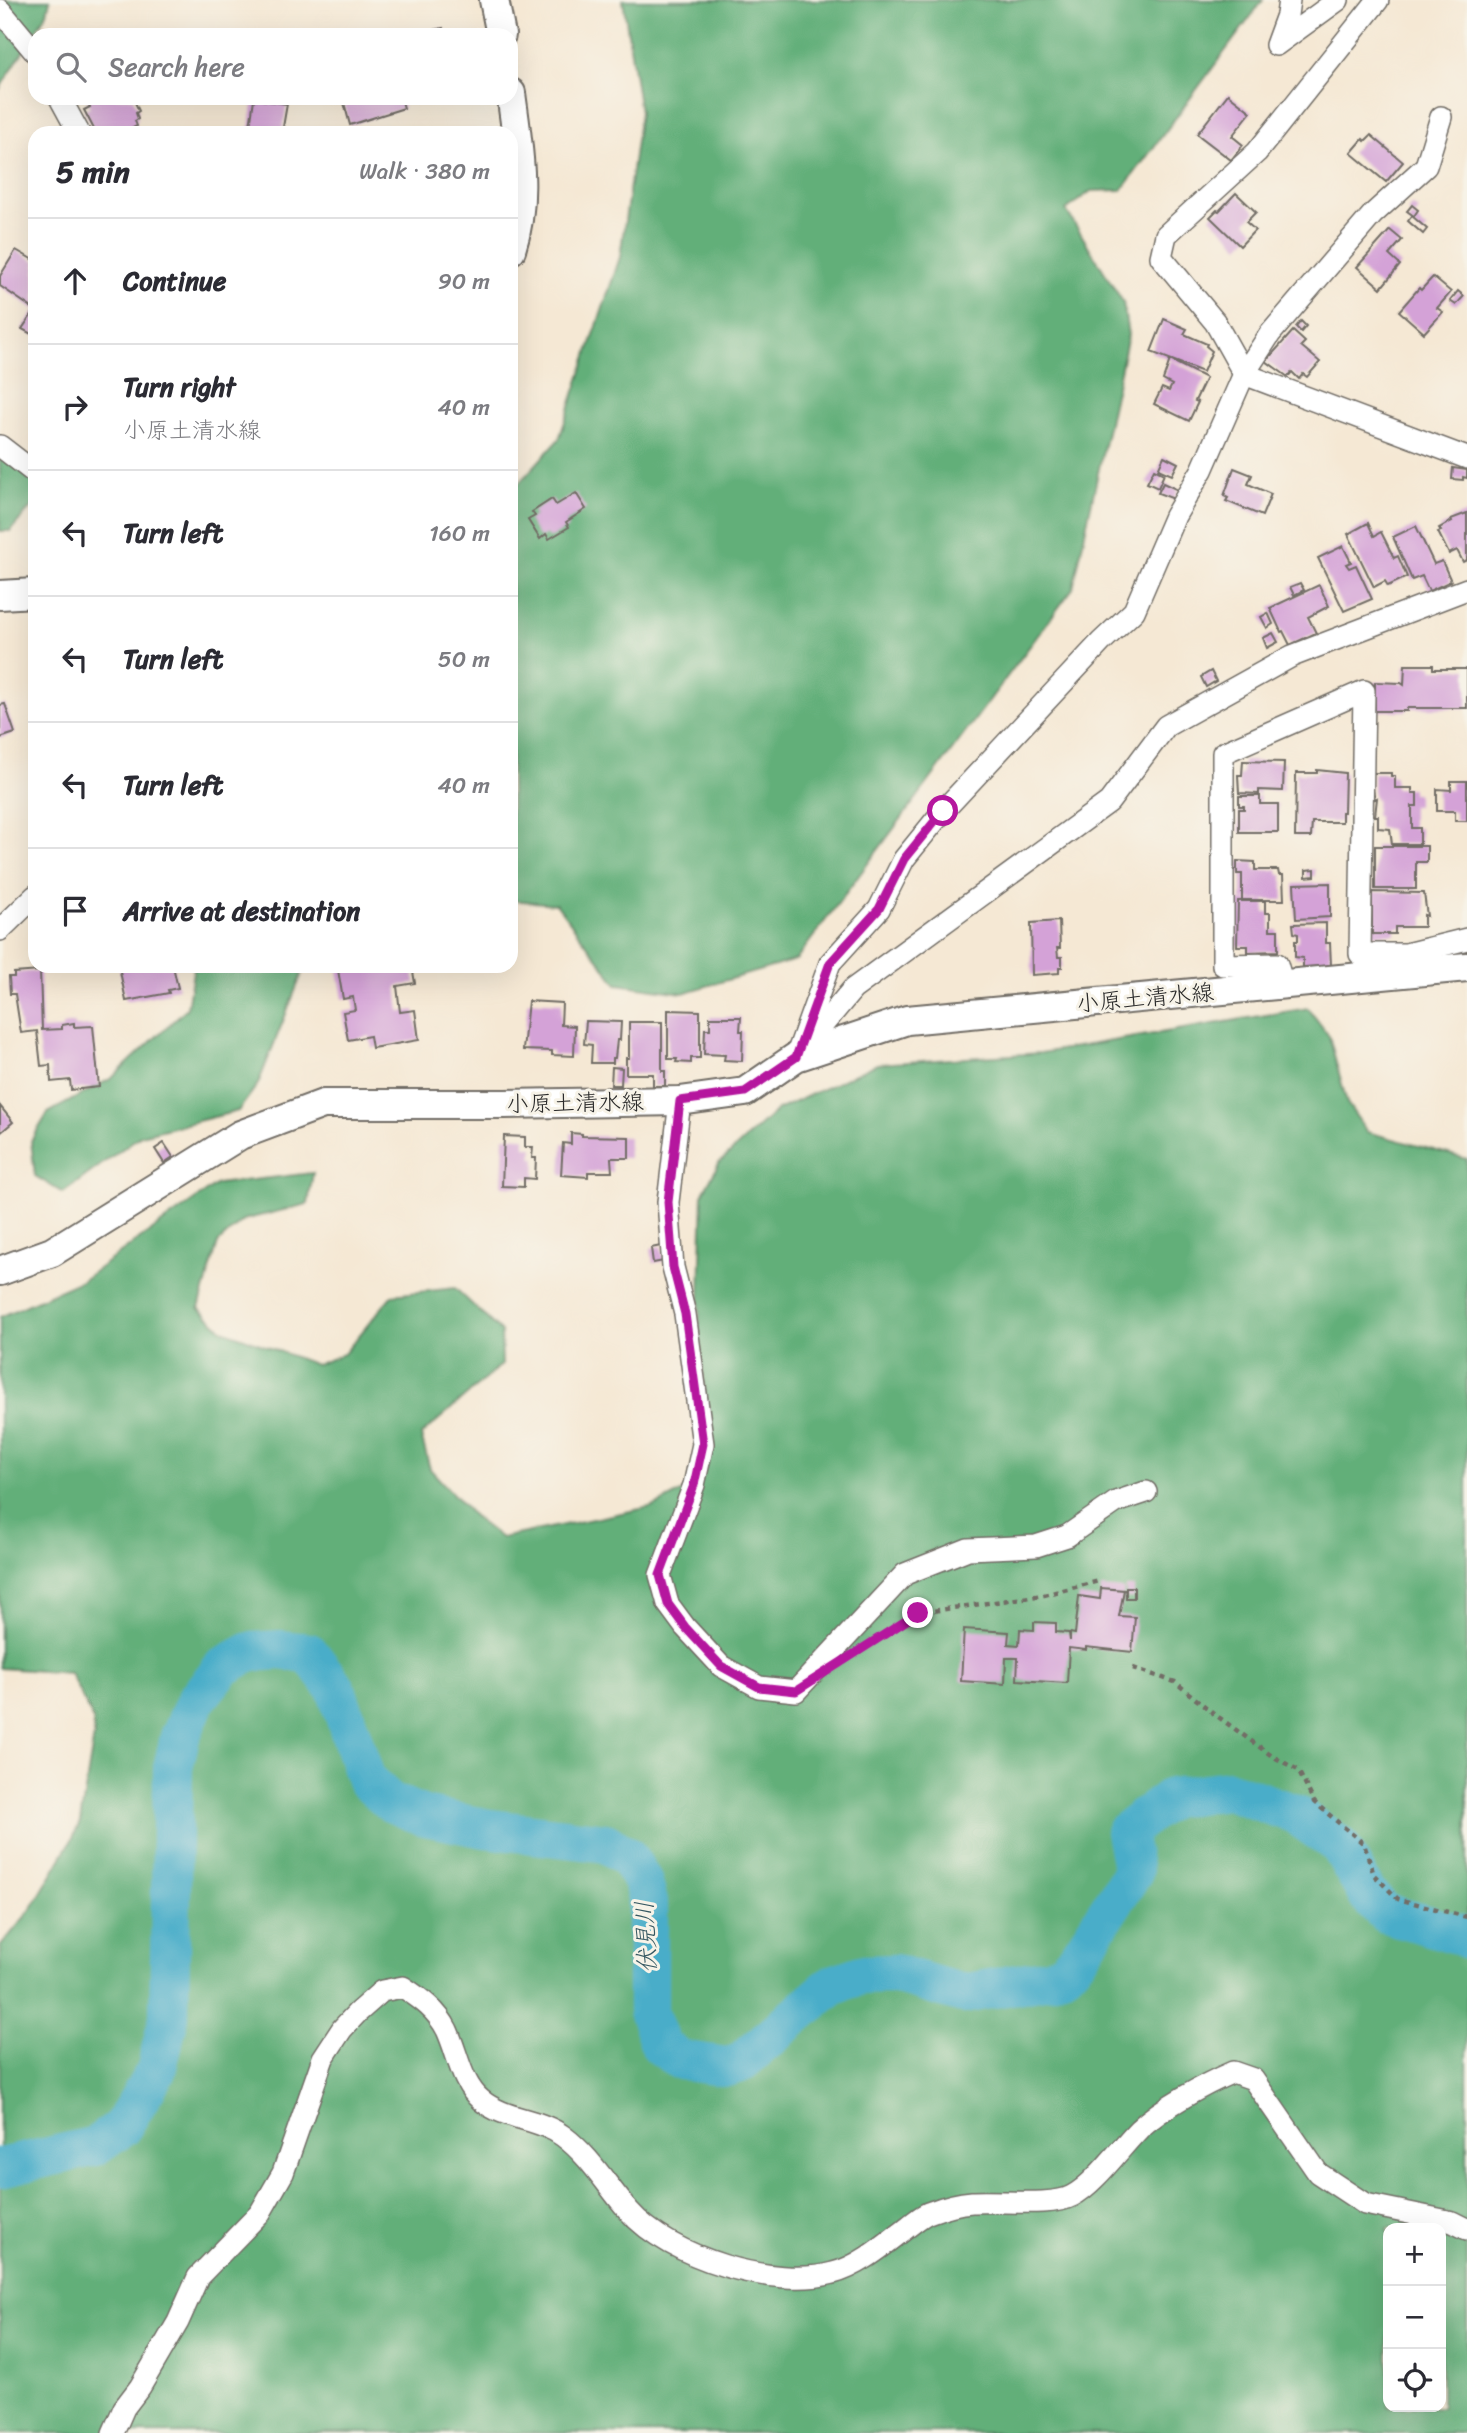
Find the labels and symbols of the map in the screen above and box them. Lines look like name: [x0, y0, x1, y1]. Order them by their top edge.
route start: [927, 795, 958, 826]
street label: 小原土清水線: [1074, 972, 1216, 1024]
street label: 小原土清水線: [506, 1081, 644, 1125]
route end: [902, 1597, 933, 1628]
water label: 伏見川: [623, 1900, 669, 1974]

